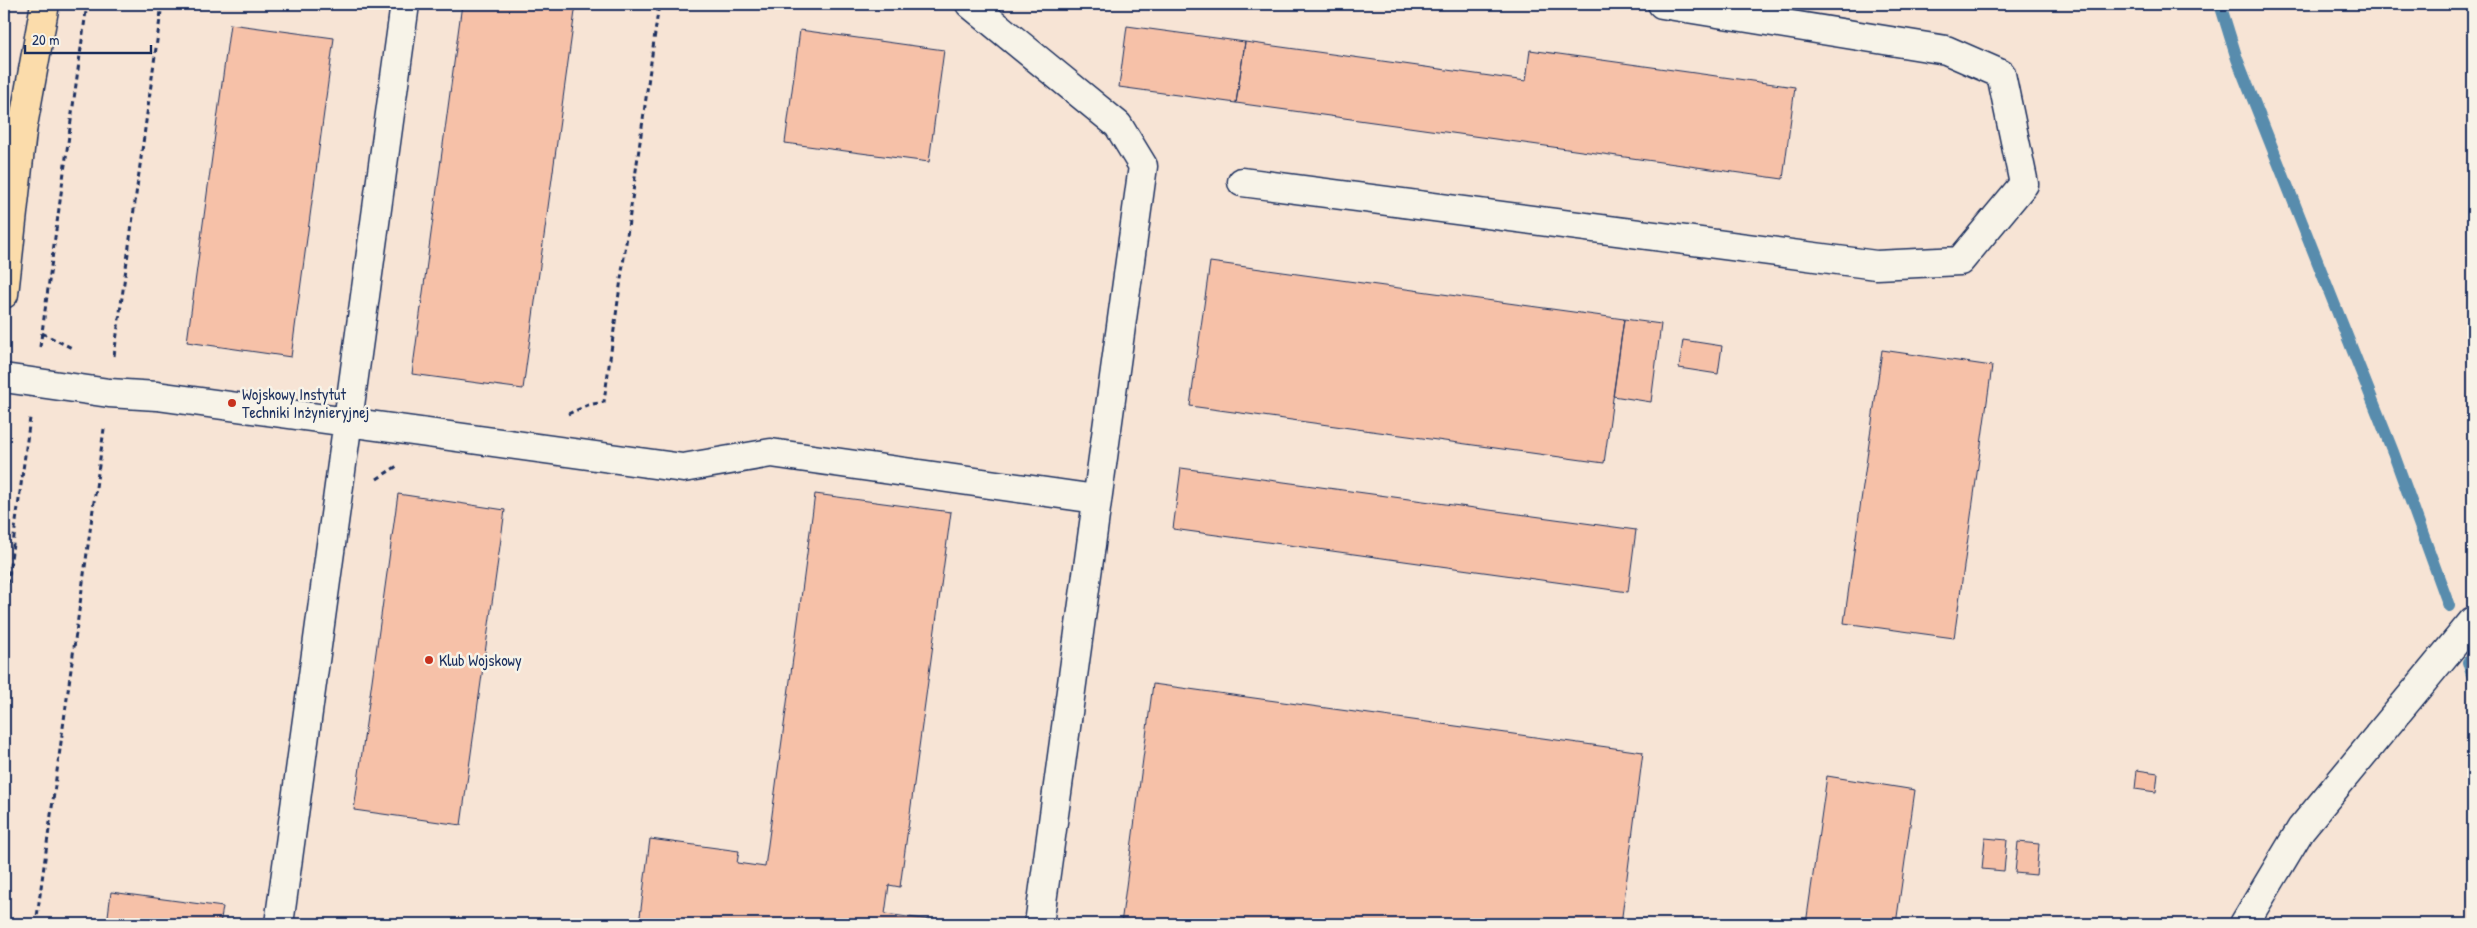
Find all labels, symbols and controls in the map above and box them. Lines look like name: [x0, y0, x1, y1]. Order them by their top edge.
scale bar: [25, 22, 151, 54]
text: 20 m: [32, 29, 59, 50]
place label: Wojskowy Instytut Techniki Inżynieryjnej: [242, 383, 369, 423]
marker: Wojskowy Instytut Techniki Inżynieryjnej: [226, 397, 238, 409]
place label: Klub Wojskowy: [439, 649, 522, 671]
marker: Klub Wojskowy: [423, 654, 435, 666]

